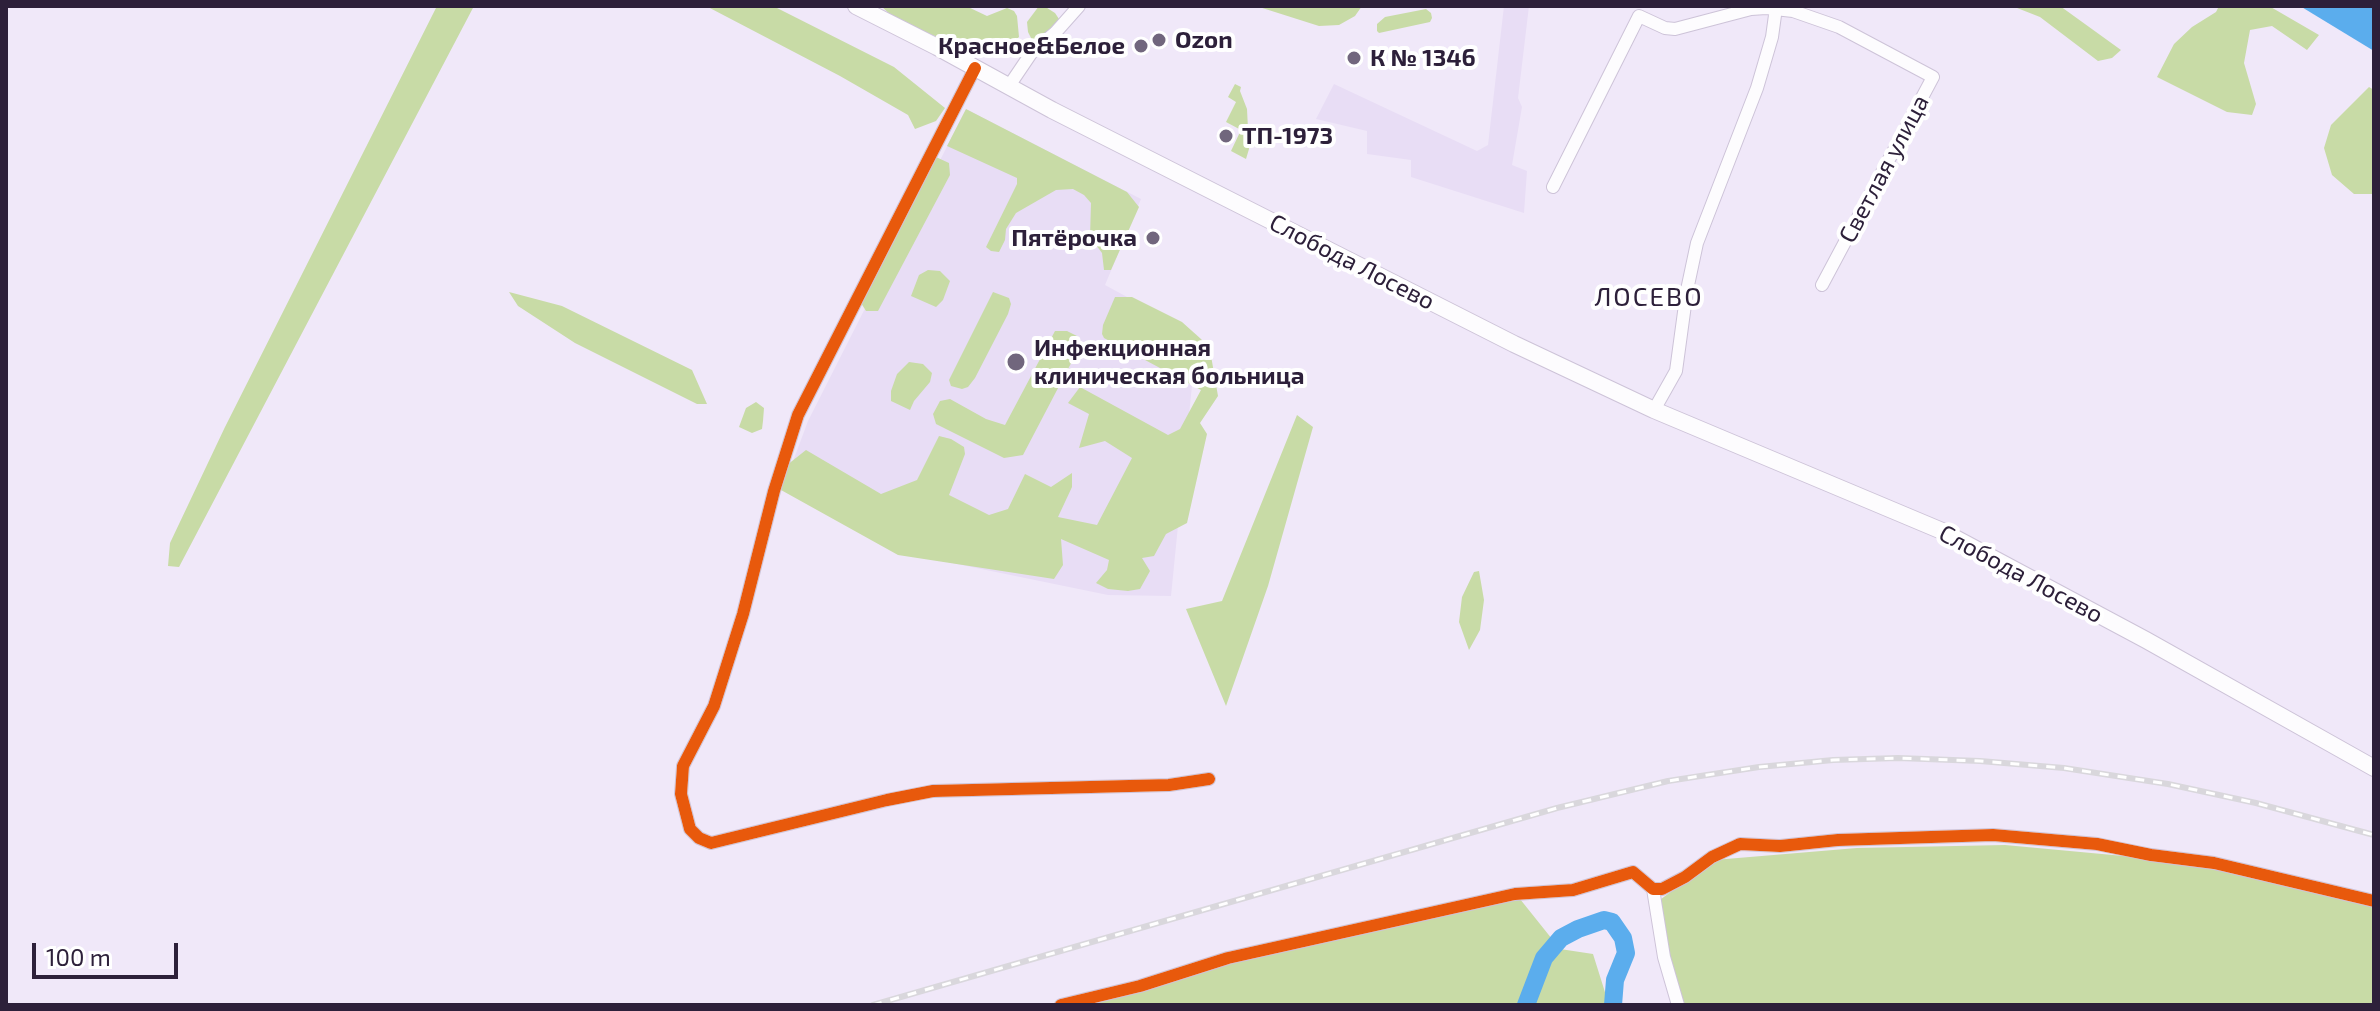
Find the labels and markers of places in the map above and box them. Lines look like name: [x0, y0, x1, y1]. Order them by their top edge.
place label: Ozon: [1175, 26, 1233, 54]
marker: Ozon: [1150, 31, 1168, 49]
place label: Красное&Белое: [938, 32, 1125, 60]
marker: Красное&Белое: [1132, 37, 1150, 55]
place label: К № 1346: [1370, 44, 1476, 72]
marker: К № 1346: [1345, 49, 1363, 67]
place label: ТП-1973: [1242, 122, 1333, 150]
marker: ТП-1973: [1217, 127, 1235, 145]
place label: Пятёрочка: [1011, 224, 1137, 252]
marker: Пятёрочка: [1144, 229, 1162, 247]
place label: Инфекционная клиническая больница: [1034, 334, 1305, 390]
marker: Инфекционная клиническая больница: [1005, 351, 1027, 373]

